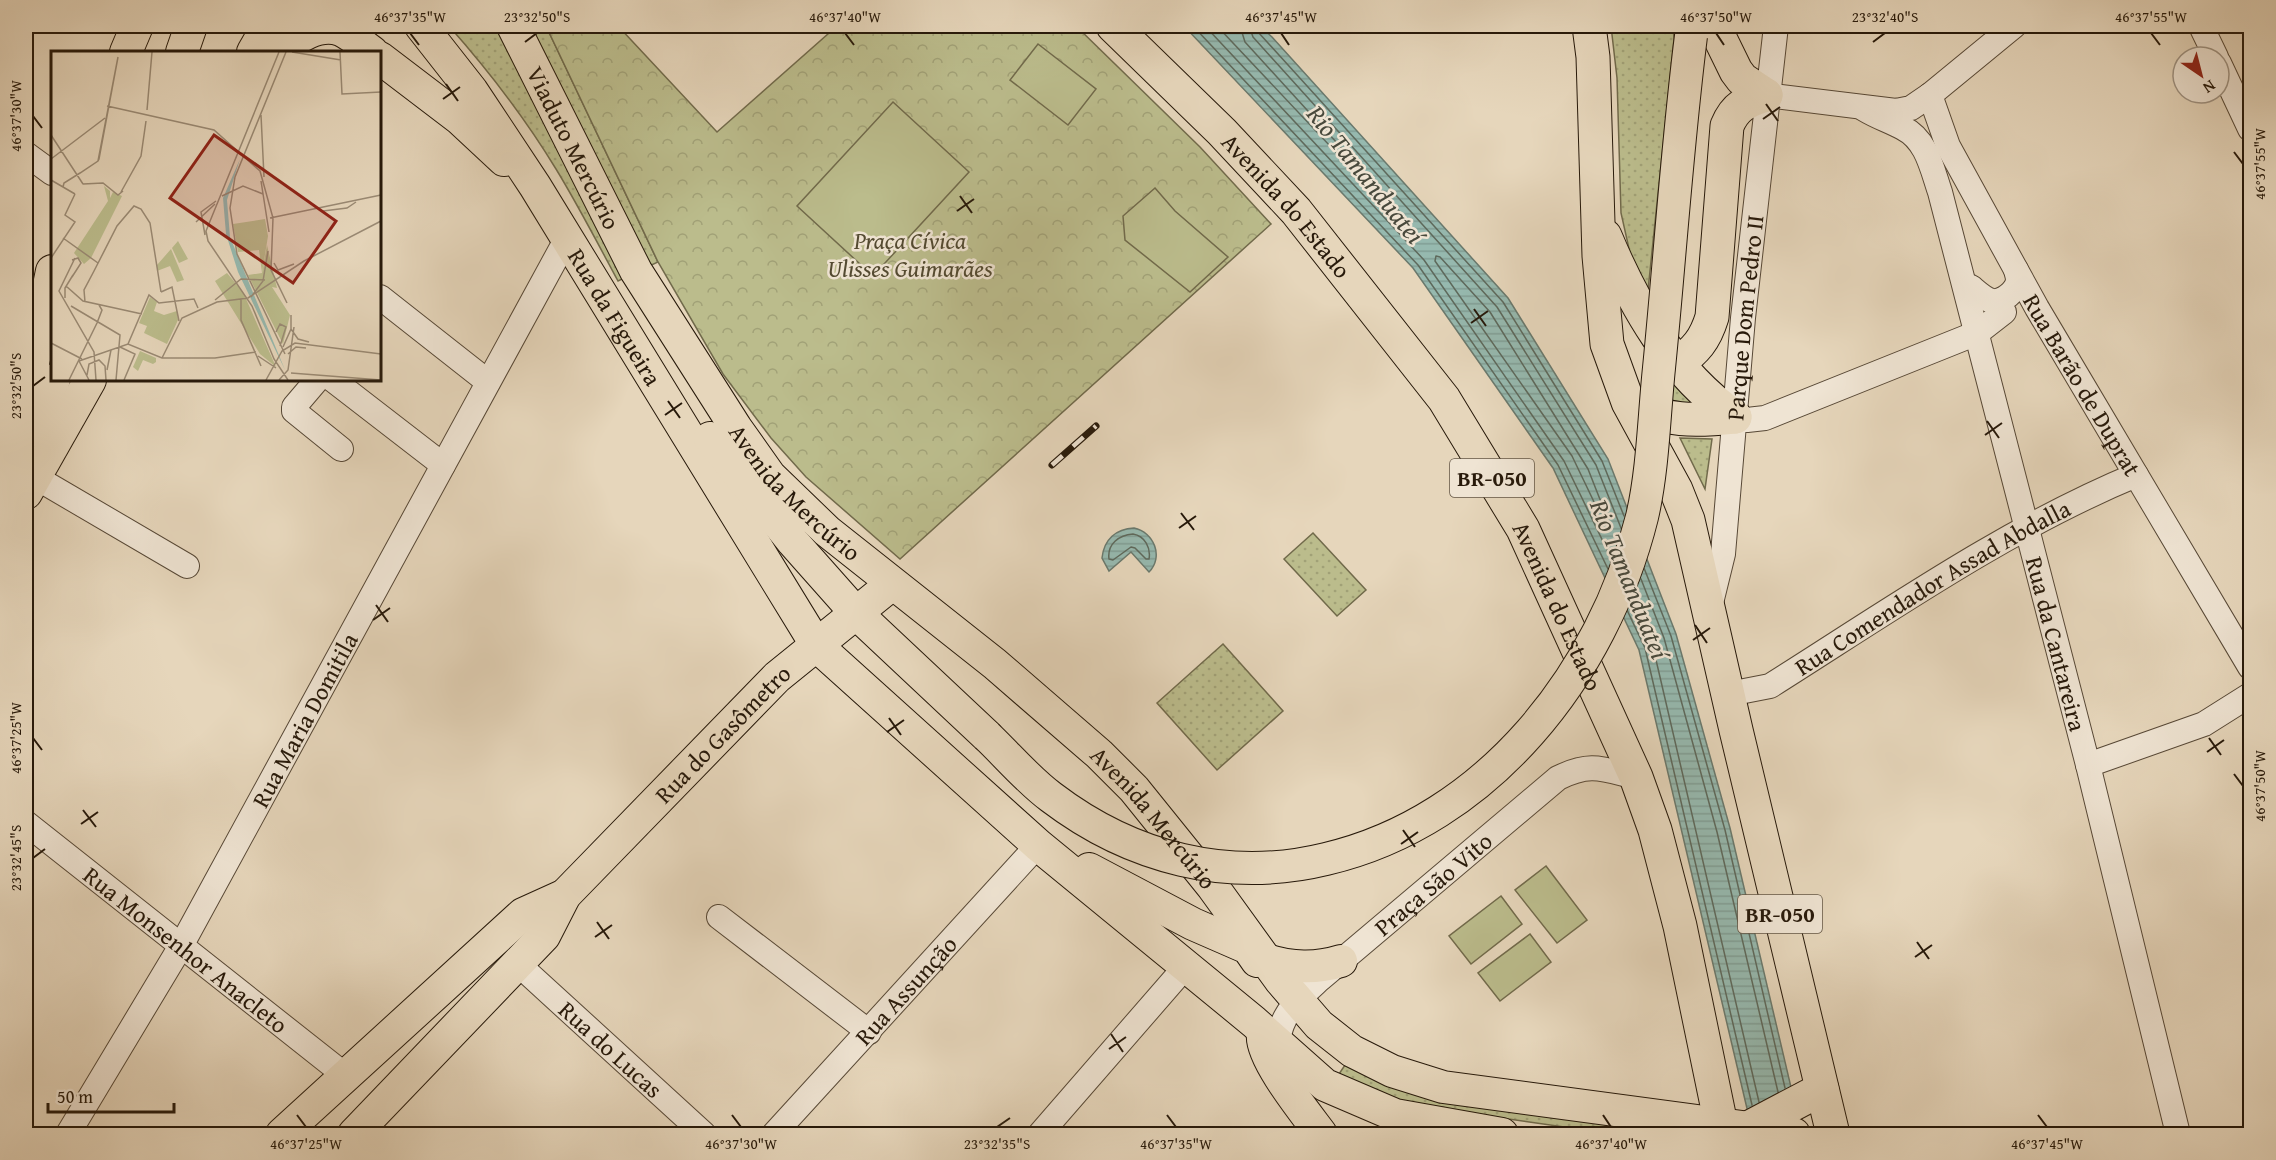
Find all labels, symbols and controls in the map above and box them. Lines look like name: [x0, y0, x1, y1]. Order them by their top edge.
text: 46°37'35"W: [374, 6, 446, 27]
text: 23°32'50"S: [504, 6, 570, 27]
text: 46°37'40"W: [809, 6, 881, 27]
text: 46°37'45"W: [1245, 6, 1317, 27]
text: 46°37'50"W: [1680, 6, 1752, 27]
text: 23°32'40"S: [1852, 6, 1918, 27]
text: 46°37'55"W: [2115, 6, 2187, 27]
north arrow: [2171, 45, 2231, 105]
inset map: [51, 51, 381, 381]
street label: Viaduto Mercúrio: [518, 60, 630, 235]
text: N: [2198, 74, 2221, 100]
text: 46°37'30"W: [5, 80, 26, 152]
water label: Rio Tamanduateí: [1297, 95, 1436, 254]
street label: Avenida do Estado: [1214, 125, 1360, 286]
text: 46°37'55"W: [2249, 128, 2270, 200]
street label: Parque Dom Pedro II: [1717, 213, 1772, 422]
park label: Praça Cívica Ulisses Guimarães: [827, 223, 993, 286]
street label: Rua da Figueira: [560, 241, 671, 393]
street label: Rua Barão de Duprat: [2015, 287, 2150, 483]
text: 23°32'50"S: [5, 353, 26, 419]
street label: Avenida Mercúrio: [721, 417, 868, 569]
road number: BR-050: [1450, 459, 1534, 497]
street label: Rua Comendador Assad Abdalla: [1787, 490, 2077, 684]
water label: Rio Tamanduateí: [1580, 492, 1681, 667]
street label: Avenida do Estado: [1504, 514, 1612, 696]
street label: Rua da Cantareira: [2017, 553, 2096, 735]
street label: Rua Maria Domitila: [242, 626, 367, 813]
street label: Rua do Gasômetro: [646, 656, 798, 811]
text: 46°37'25"W: [5, 702, 26, 774]
street label: Avenida Mercúrio: [1083, 738, 1225, 896]
text: 46°37'50"W: [2249, 750, 2270, 822]
street label: Praça São Vito: [1366, 823, 1500, 944]
text: 23°32'45"S: [5, 825, 26, 891]
street label: Rua Monsenhor Anacleto: [76, 857, 296, 1042]
road number: BR-050: [1738, 895, 1822, 933]
street label: Rua Assunção: [846, 927, 965, 1053]
street label: Rua do Lucas: [551, 992, 671, 1106]
scale bar: [48, 1076, 174, 1114]
text: 50 m: [57, 1083, 93, 1110]
text: 46°37'25"W: [270, 1133, 342, 1154]
text: 46°37'30"W: [705, 1133, 777, 1154]
text: 23°32'35"S: [964, 1133, 1030, 1154]
text: 46°37'35"W: [1140, 1133, 1212, 1154]
text: 46°37'40"W: [1575, 1133, 1647, 1154]
text: 46°37'45"W: [2011, 1133, 2083, 1154]

